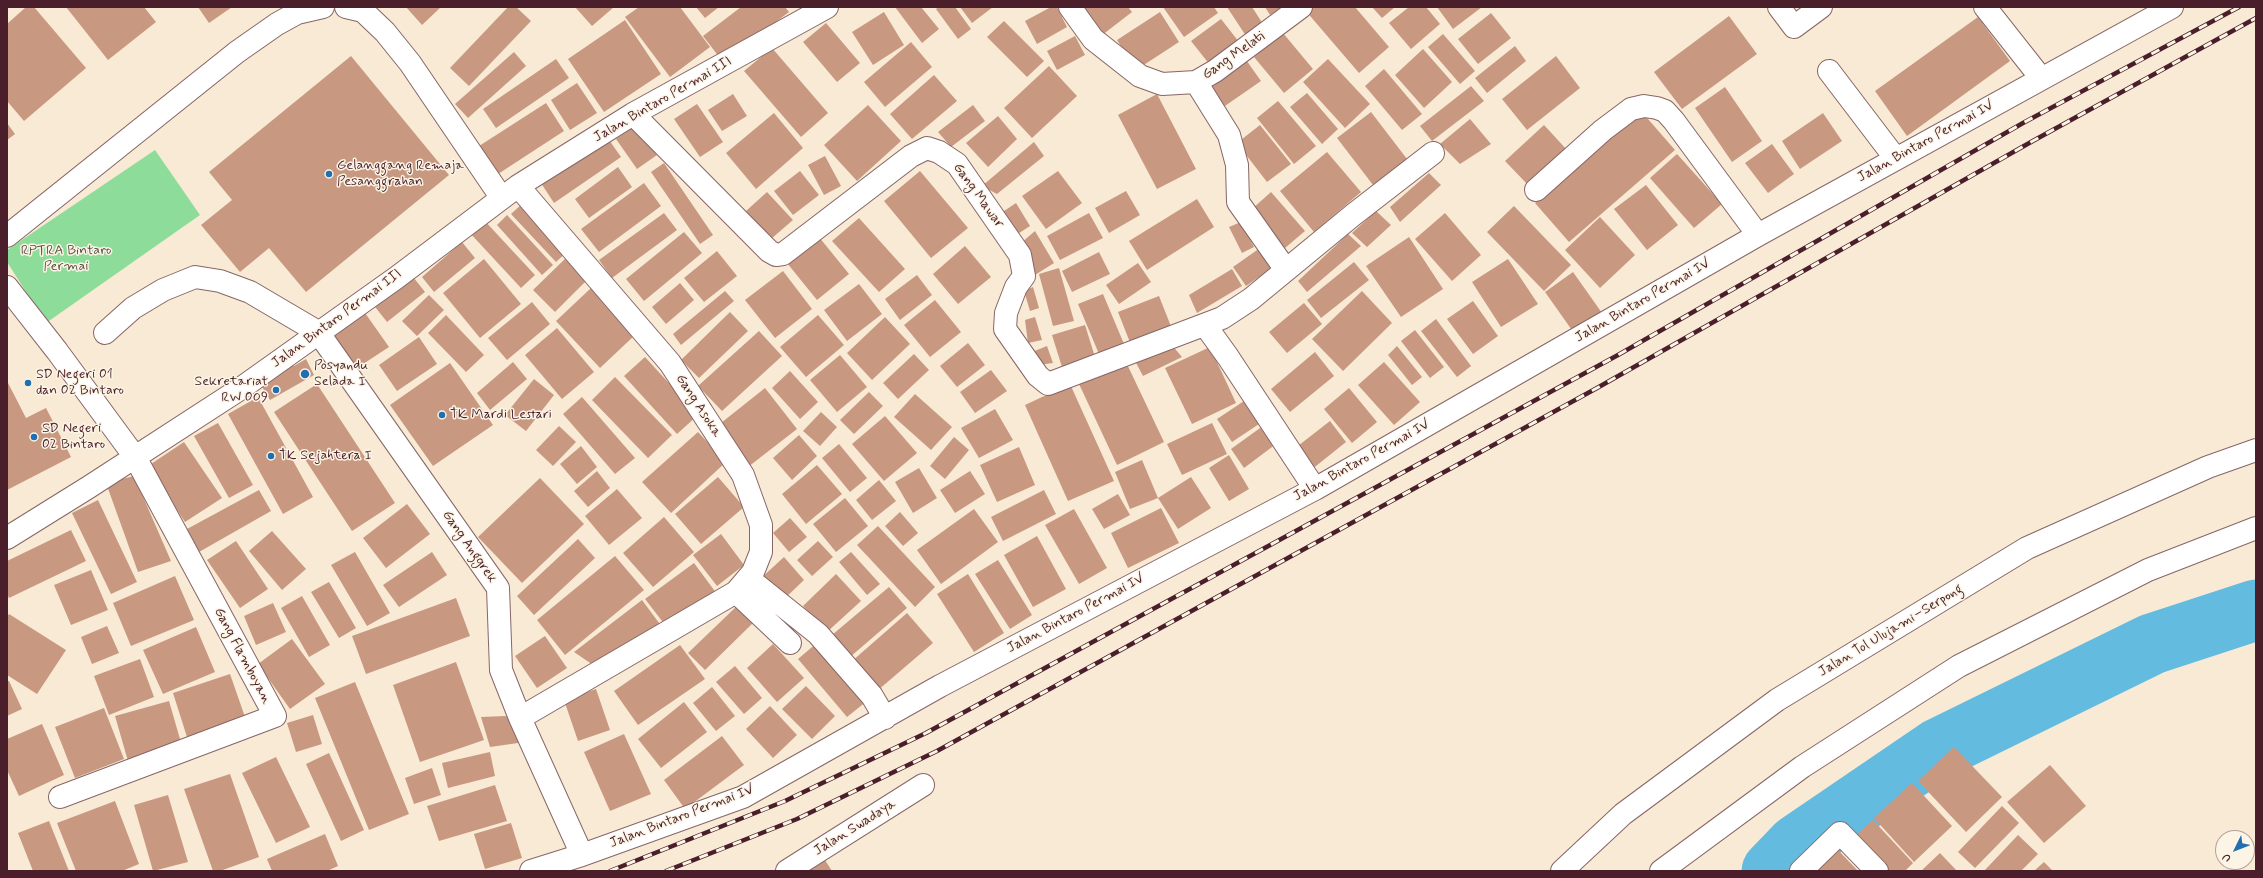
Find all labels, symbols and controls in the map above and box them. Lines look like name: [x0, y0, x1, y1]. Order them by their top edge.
street label: Gang Melati: [1200, 28, 1268, 84]
street label: Jalan Bintaro Permai III: [591, 54, 735, 146]
street label: Jalan Bintaro Permai IV: [1855, 97, 1997, 187]
place label: Gelanggang Remaja Pesanggrahan: [337, 158, 464, 190]
street label: Gang Mawar: [949, 160, 1007, 232]
marker: Gelanggang Remaja Pesanggrahan: [324, 169, 334, 179]
park label: RPTRA Bintaro Permai: [21, 243, 111, 276]
street label: Jalan Bintaro Permai IV: [1572, 255, 1714, 347]
street label: Jalan Bintaro Permai III: [269, 266, 405, 372]
place label: Posyandu Selada I: [314, 358, 368, 390]
place label: SD Negeri 01 dan 02 Bintaro: [36, 367, 124, 400]
marker: Posyandu Selada I: [299, 368, 311, 380]
street label: Gang Asoka: [671, 371, 725, 441]
place label: Sekretariat RW 009: [194, 374, 268, 406]
marker: SD Negeri 01 dan 02 Bintaro: [23, 378, 33, 388]
marker: Sekretariat RW 009: [271, 385, 281, 395]
place label: TK Mardi Lestari: [450, 407, 552, 423]
marker: TK Mardi Lestari: [437, 410, 447, 420]
street label: Jalan Bintaro Permai IV: [1291, 416, 1433, 506]
place label: SD Negeri 02 Bintaro: [42, 421, 105, 454]
marker: SD Negeri 02 Bintaro: [29, 432, 39, 442]
place label: TK Sejahtera I: [279, 448, 372, 464]
marker: TK Sejahtera I: [266, 451, 276, 461]
street label: Gang Anggrek: [438, 508, 500, 586]
street label: Jalan Bintaro Permai IV: [1004, 571, 1148, 657]
street label: Jalan Tol Ulujami–Serpong: [1816, 581, 1966, 681]
street label: Gang Flamboyan: [210, 605, 274, 707]
street label: Jalan Bintaro Permai IV: [607, 782, 757, 852]
street label: Jalan Swadaya: [811, 796, 899, 860]
north arrow: [2215, 830, 2255, 870]
text: U: [2219, 850, 2235, 865]

